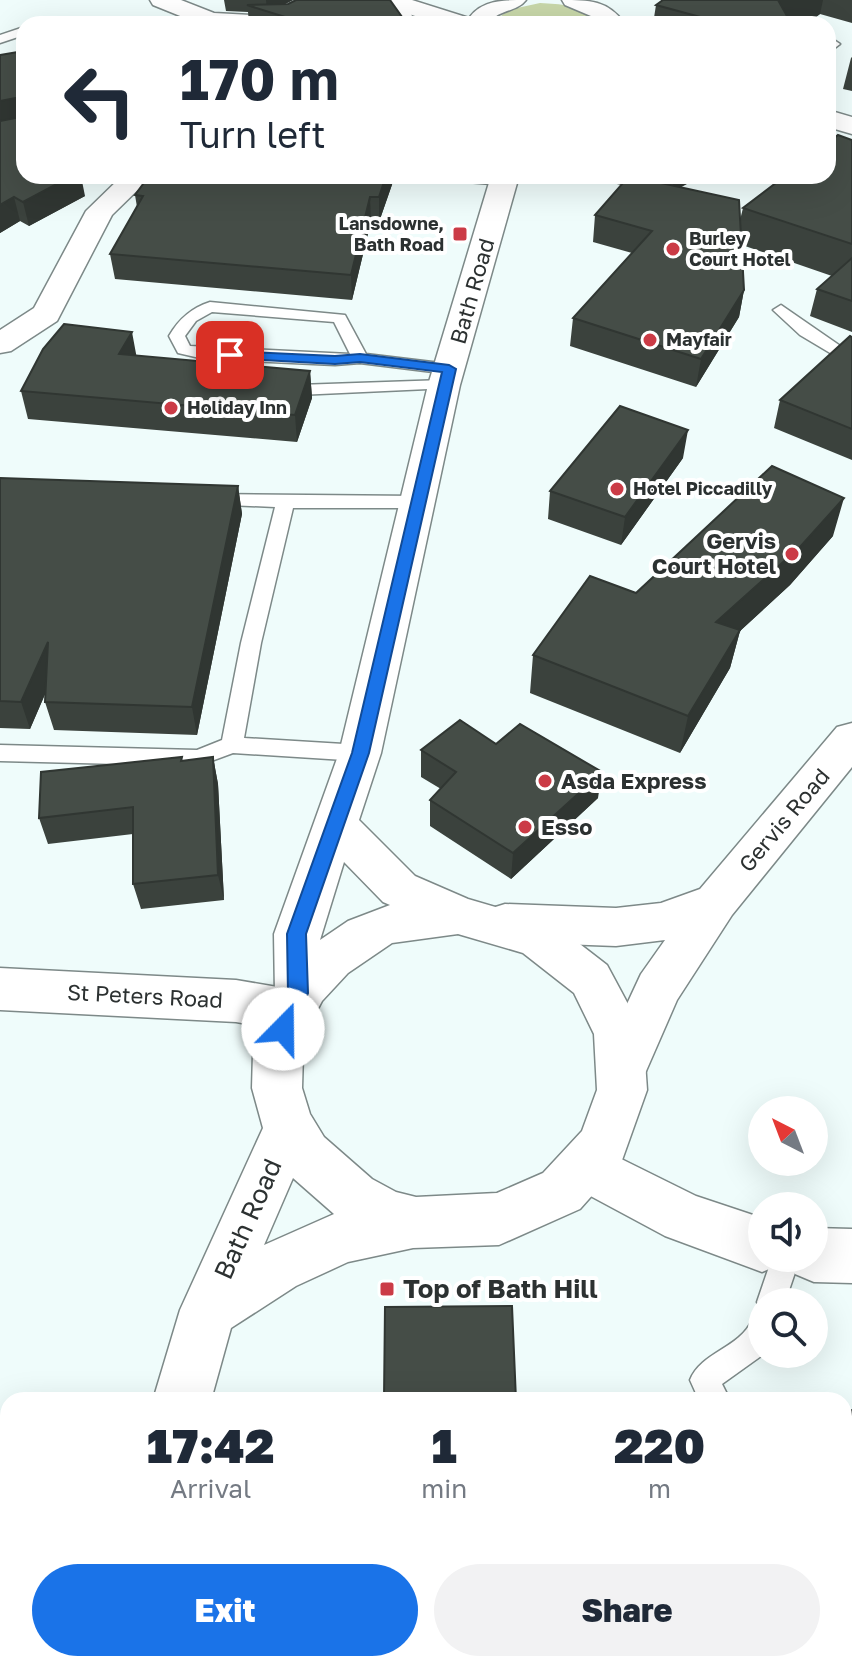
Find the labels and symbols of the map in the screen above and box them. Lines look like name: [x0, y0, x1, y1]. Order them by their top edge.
place label: Lansdowne, Bath Road: [338, 212, 444, 255]
marker: Lansdowne, Bath Road: [451, 225, 469, 243]
place label: Burley Court Hotel: [689, 227, 791, 270]
street label: Bath Road: [444, 235, 499, 347]
marker: Burley Court Hotel: [664, 240, 682, 258]
pin: [196, 321, 264, 389]
place label: Mayfair: [666, 328, 732, 350]
marker: Mayfair: [641, 331, 659, 349]
place label: Holiday Inn: [187, 396, 287, 418]
marker: Holiday Inn: [162, 399, 180, 417]
place label: Hotel Piccadilly: [633, 477, 773, 499]
marker: Hotel Piccadilly: [608, 480, 626, 498]
place label: Gervis Court Hotel: [652, 527, 776, 579]
marker: Gervis Court Hotel: [783, 545, 801, 563]
street label: Gervis Road: [733, 762, 835, 877]
place label: Asda Express: [561, 767, 707, 794]
marker: Asda Express: [536, 772, 554, 790]
place label: Esso: [541, 813, 593, 840]
marker: Esso: [516, 818, 534, 836]
street label: St Peters Road: [66, 978, 224, 1013]
position arrow: [241, 987, 325, 1071]
north arrow: [748, 1096, 828, 1176]
street label: Bath Road: [207, 1154, 288, 1284]
place label: Top of Bath Hill: [403, 1273, 598, 1304]
marker: Top of Bath Hill: [378, 1280, 396, 1298]

